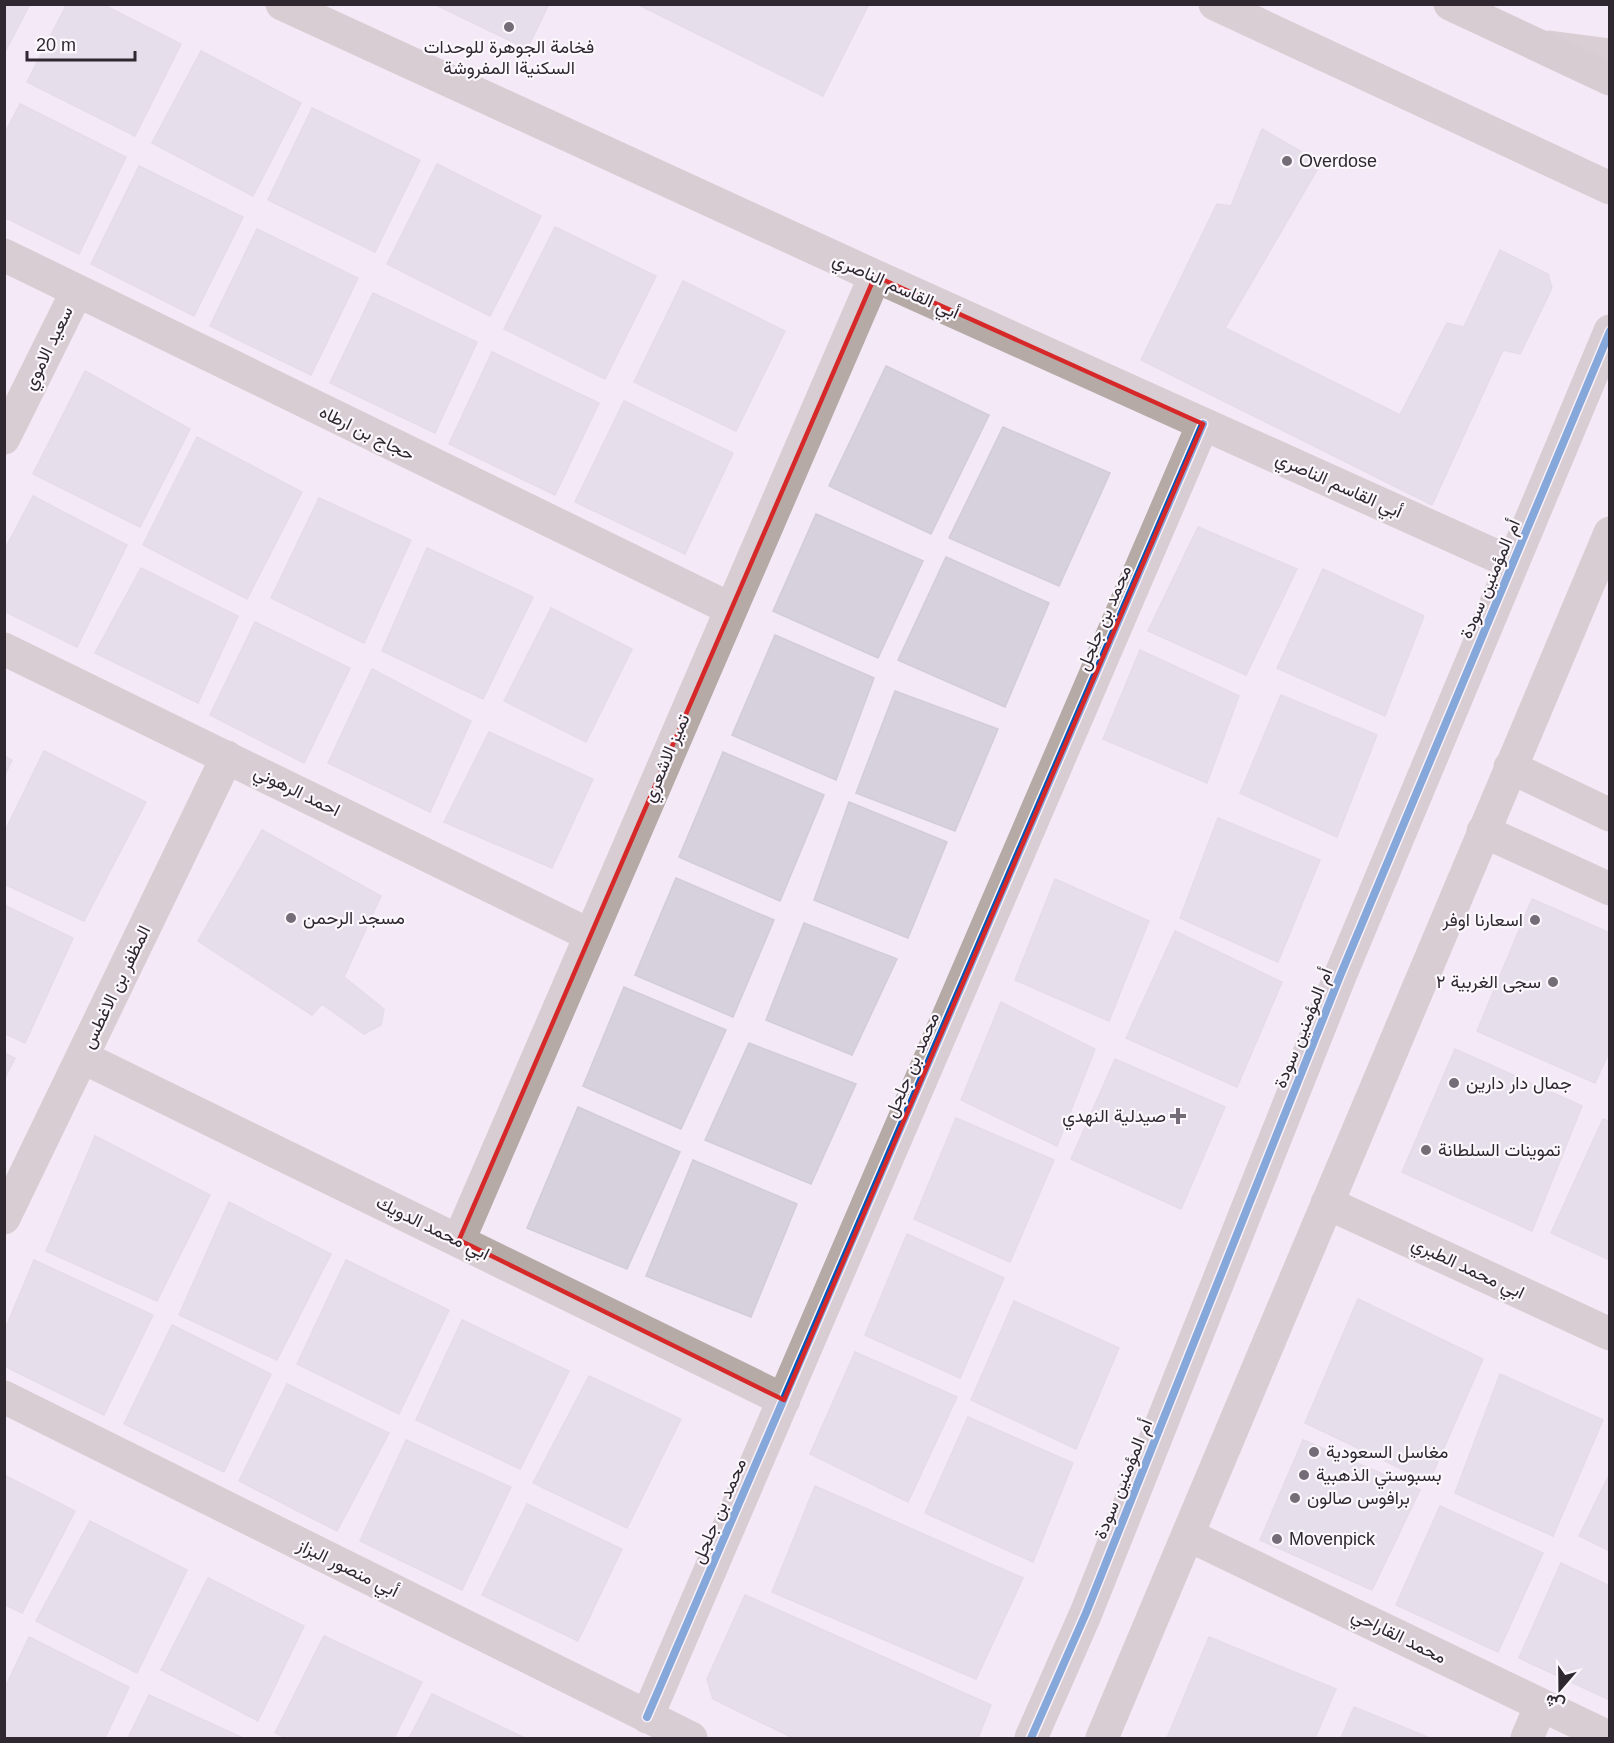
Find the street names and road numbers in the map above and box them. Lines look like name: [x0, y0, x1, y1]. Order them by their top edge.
street label: أبي القاسم الناصري: [828, 249, 962, 327]
street label: سعيد الاموي: [19, 303, 81, 395]
street label: حجاج بن ارطاه: [315, 401, 418, 466]
street label: أبي القاسم الناصري: [1271, 448, 1405, 526]
street label: أم المؤمنين سودة: [1456, 516, 1526, 642]
street label: محمد بن جلجل: [1073, 562, 1136, 674]
street label: تميز الاشعري: [639, 711, 698, 807]
street label: احمد الرهوني: [248, 762, 343, 825]
street label: المظفر بن الاغطس: [78, 922, 155, 1052]
street label: أم المؤمنين سودة: [1270, 965, 1338, 1092]
street label: محمد بن جلجل: [881, 1009, 944, 1121]
street label: ابي محمد الدويك: [371, 1192, 493, 1269]
street label: ابي محمد الطبري: [1406, 1233, 1528, 1307]
street label: أم المؤمنين سودة: [1090, 1416, 1158, 1543]
street label: محمد بن جلجل: [688, 1455, 751, 1567]
street label: أبي منصور البزاز: [291, 1535, 402, 1606]
street label: محمد القاراحي: [1346, 1605, 1450, 1672]

